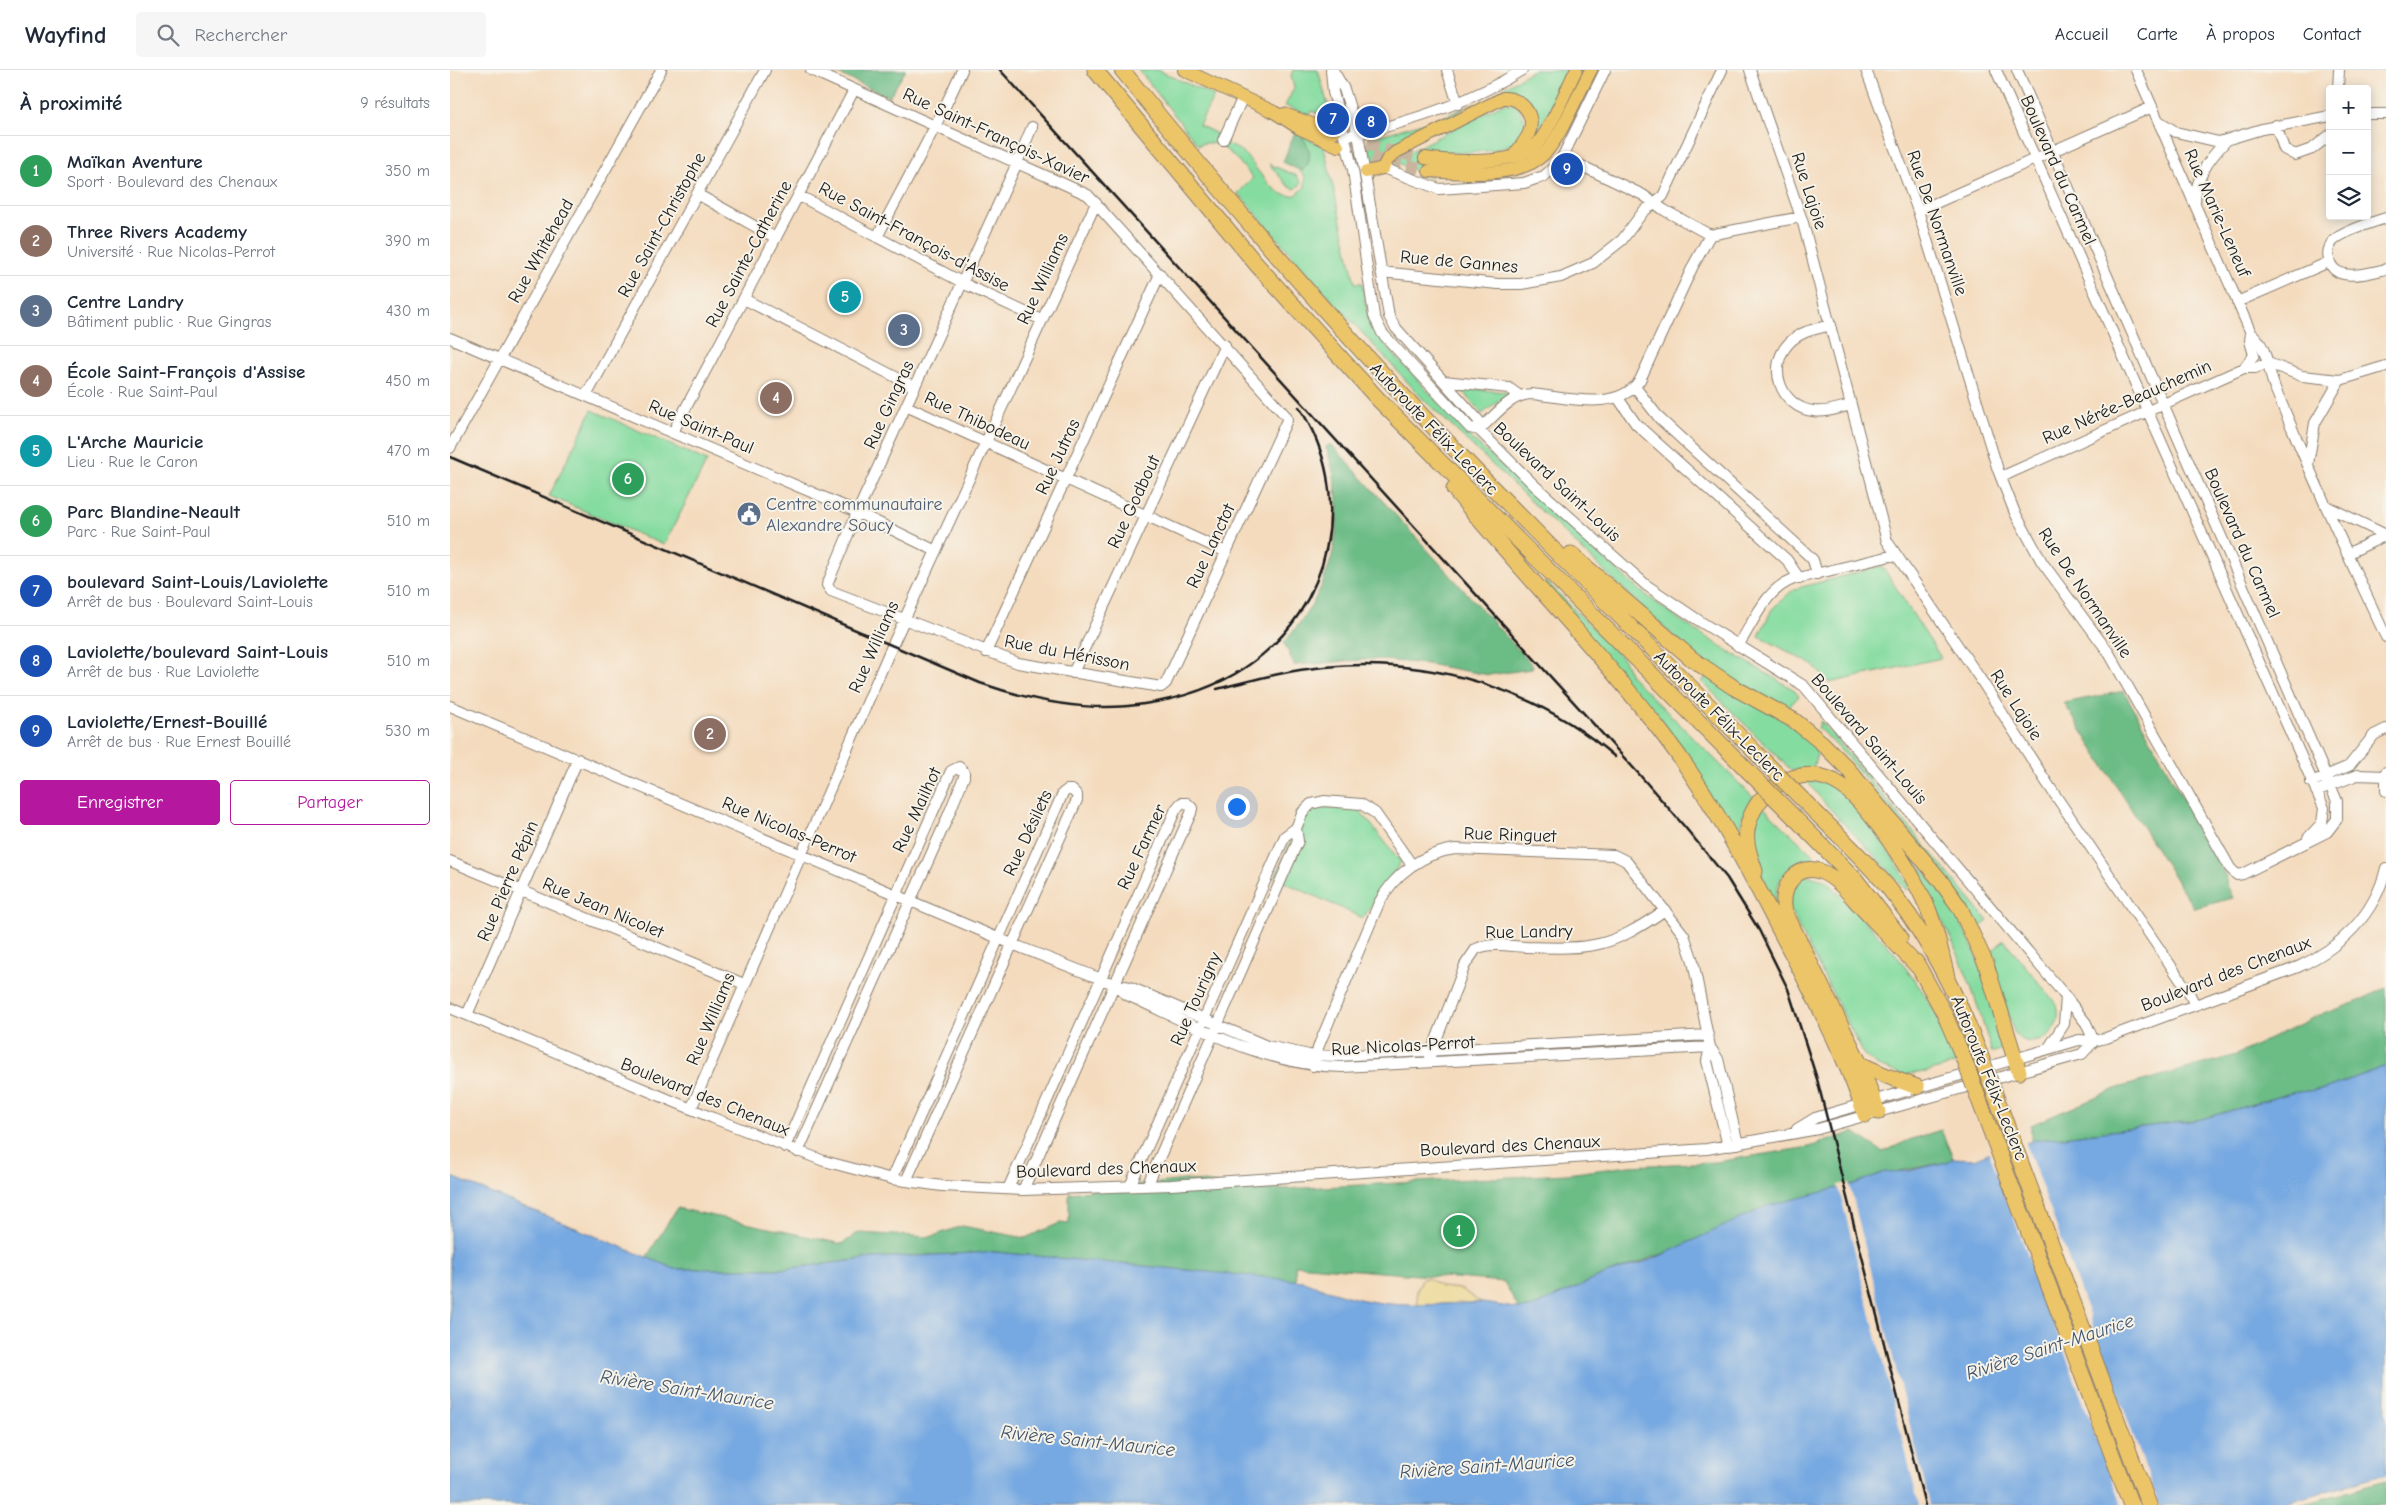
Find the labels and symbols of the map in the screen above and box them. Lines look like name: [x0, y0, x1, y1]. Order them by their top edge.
street label: Rue Saint-François-Xavier: [899, 83, 1093, 189]
street label: Boulevard du Carmel: [2016, 92, 2100, 248]
pin: 7: [1317, 100, 1349, 138]
pin: 8: [1355, 103, 1387, 141]
street label: Rue Marie-Leneuf: [2179, 146, 2255, 281]
street label: Rue De Normanville: [1902, 148, 1972, 298]
street label: Rue Saint-Christophe: [613, 149, 711, 301]
pin: 9: [1551, 150, 1583, 188]
street label: Rue Lajoie: [1787, 150, 1831, 232]
street label: Rue Sainte-Catherine: [701, 177, 797, 331]
street label: Rue Saint-François-d'Assise: [815, 178, 1013, 296]
street label: Rue Whitehead: [504, 195, 578, 307]
street label: Rue Williams: [1013, 230, 1073, 328]
street label: Rue de Gannes: [1399, 246, 1519, 278]
pin: 5: [829, 278, 861, 316]
pin: 3: [888, 311, 920, 349]
street label: Rue Nérée-Beauchemin: [2039, 355, 2215, 449]
street label: Rue Gingras: [859, 358, 919, 452]
street label: Autoroute Félix-Leclerc: [1365, 358, 1503, 500]
pin: 4: [760, 379, 792, 417]
street label: Rue Thibodeau: [921, 387, 1033, 455]
street label: Rue Saint-Paul: [645, 395, 757, 459]
street label: Rue Jutras: [1031, 416, 1085, 498]
street label: Boulevard Saint-Louis: [1489, 418, 1625, 546]
street label: Rue Godbout: [1103, 451, 1165, 552]
pin: 6: [612, 460, 644, 498]
street label: Boulevard du Carmel: [2200, 465, 2284, 621]
place label: Centre communautaire Alexandre Soucy: [766, 494, 942, 536]
street label: Rue Lanctot: [1182, 500, 1240, 592]
public building icon: Centre communautaire Alexandre Soucy: [736, 501, 762, 527]
street label: Rue De Normanville: [2034, 524, 2136, 662]
street label: Rue Williams: [844, 598, 904, 696]
street label: Rue du Hérisson: [1002, 631, 1132, 675]
street label: Autoroute Félix-Leclerc: [1649, 646, 1789, 786]
street label: Rue Lajoie: [1985, 666, 2047, 744]
street label: Boulevard Saint-Louis: [1807, 669, 1931, 809]
pin: 2: [694, 715, 726, 753]
street label: Rue Mailhot: [888, 763, 946, 856]
street label: Rue Désilets: [999, 787, 1057, 879]
street label: Rue Nicolas-Perrot: [719, 792, 860, 868]
your location: [1224, 794, 1250, 820]
street label: Rue Farmer: [1113, 800, 1171, 893]
street label: Rue Pierre Pépin: [473, 817, 543, 945]
street label: Rue Ringuet: [1463, 823, 1557, 847]
street label: Rue Jean Nicolet: [539, 873, 668, 943]
street label: Rue Landry: [1485, 921, 1574, 943]
street label: Boulevard des Chenaux: [2138, 932, 2314, 1016]
street label: Rue Tourigny: [1166, 948, 1226, 1049]
street label: Rue Williams: [682, 970, 740, 1068]
street label: Autoroute Félix-Leclerc: [1946, 993, 2032, 1164]
street label: Rue Nicolas-Perrot: [1331, 1032, 1476, 1060]
street label: Boulevard des Chenaux: [618, 1054, 793, 1141]
street label: Boulevard des Chenaux: [1419, 1131, 1601, 1161]
street label: Boulevard des Chenaux: [1016, 1155, 1197, 1183]
pin: 1: [1443, 1212, 1475, 1250]
water label: Rivière Saint-Maurice: [1963, 1309, 2137, 1385]
water label: Rivière Saint-Maurice: [599, 1365, 776, 1415]
water label: Rivière Saint-Maurice: [1000, 1421, 1177, 1461]
water label: Rivière Saint-Maurice: [1399, 1449, 1576, 1483]

